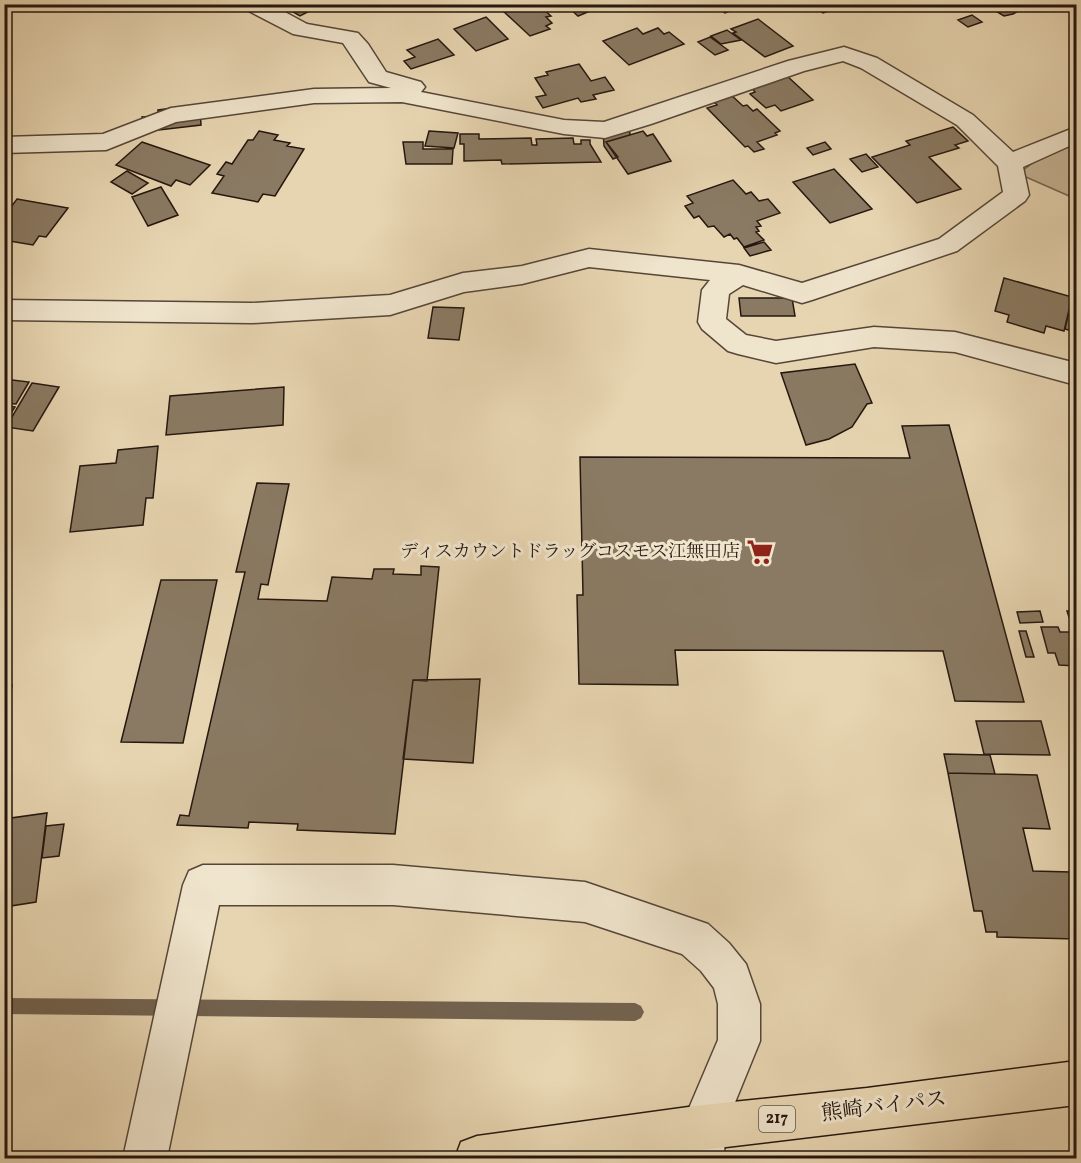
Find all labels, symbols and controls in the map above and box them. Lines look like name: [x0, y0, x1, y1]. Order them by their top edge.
supermarket icon: ディスカウントドラッグコスモス江無田店: [745, 537, 775, 567]
place label: ディスカウントドラッグコスモス江無田店: [400, 540, 740, 565]
street label: 熊崎バイパス: [820, 1085, 948, 1129]
road number: 217: [759, 1106, 795, 1132]

